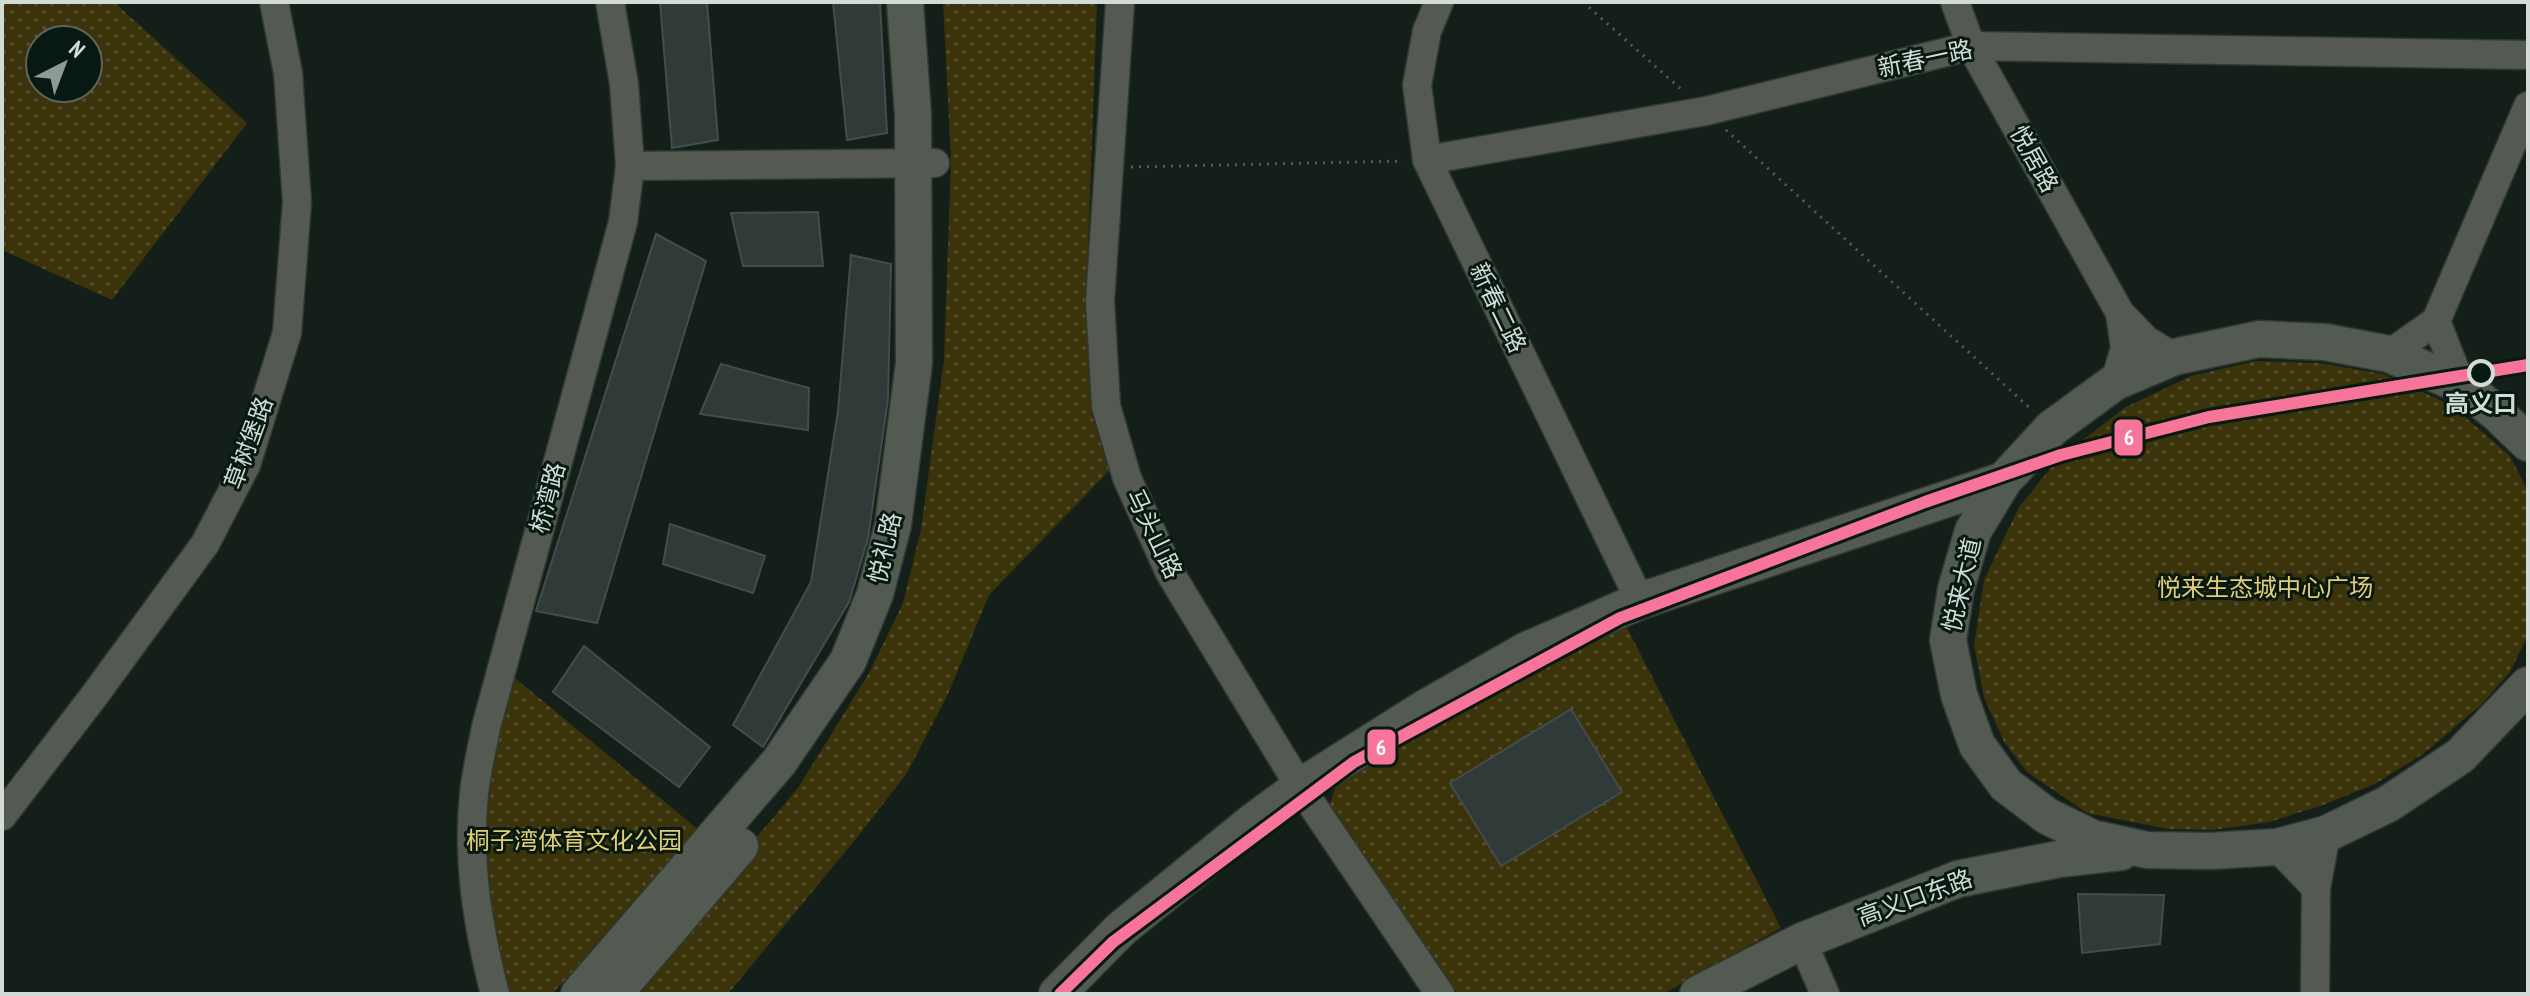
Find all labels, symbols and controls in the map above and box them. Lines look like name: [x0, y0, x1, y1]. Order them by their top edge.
north arrow: [24, 24, 104, 104]
street label: 新春一路: [1875, 33, 1975, 84]
text: N: [64, 35, 91, 64]
street label: 悦居路: [2003, 120, 2065, 198]
street label: 新春二路: [1463, 258, 1533, 358]
marker: 高义口: [2468, 360, 2494, 386]
place label: 高义口: [2445, 388, 2517, 419]
street label: 草树堡路: [218, 392, 280, 493]
line badge: 6: [2113, 418, 2144, 457]
text: 6: [2124, 423, 2134, 451]
street label: 桥湾路: [523, 459, 572, 537]
street label: 马头山路: [1119, 484, 1189, 584]
street label: 悦礼路: [861, 509, 908, 586]
street label: 悦来大道: [1936, 535, 1987, 635]
park label: 悦来生态城中心广场: [2157, 572, 2373, 603]
line badge: 6: [1366, 728, 1397, 766]
text: 6: [1376, 733, 1386, 761]
park label: 桐子湾体育文化公园: [466, 825, 682, 856]
street label: 高义口东路: [1853, 862, 1977, 933]

